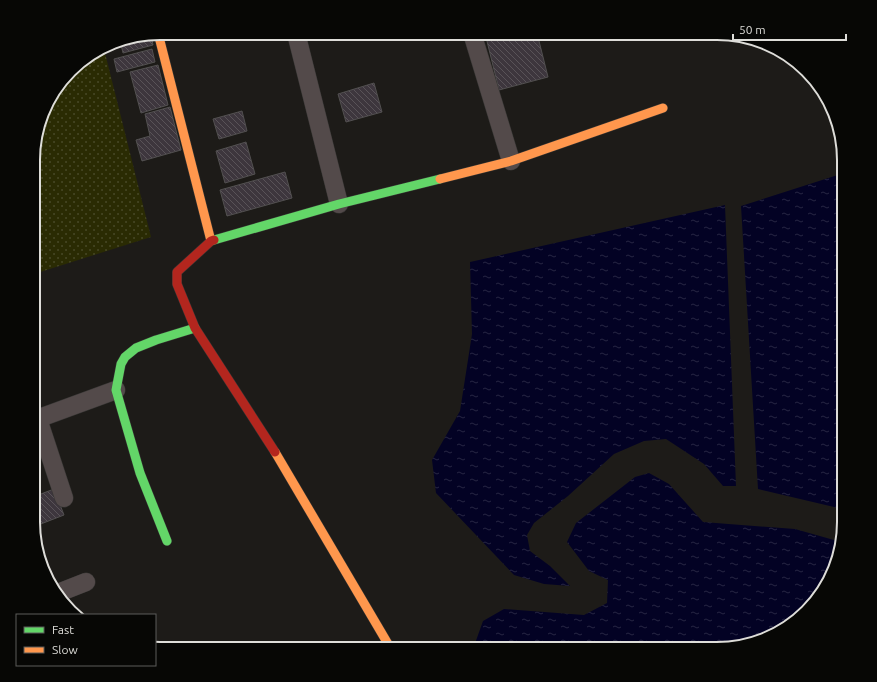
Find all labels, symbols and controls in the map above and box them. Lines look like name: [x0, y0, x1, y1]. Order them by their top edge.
scale bar: [733, 16, 846, 42]
text: 50 m: [739, 23, 766, 36]
legend: [16, 614, 156, 666]
text: Fast: [52, 623, 74, 636]
text: Slow: [52, 643, 78, 656]

